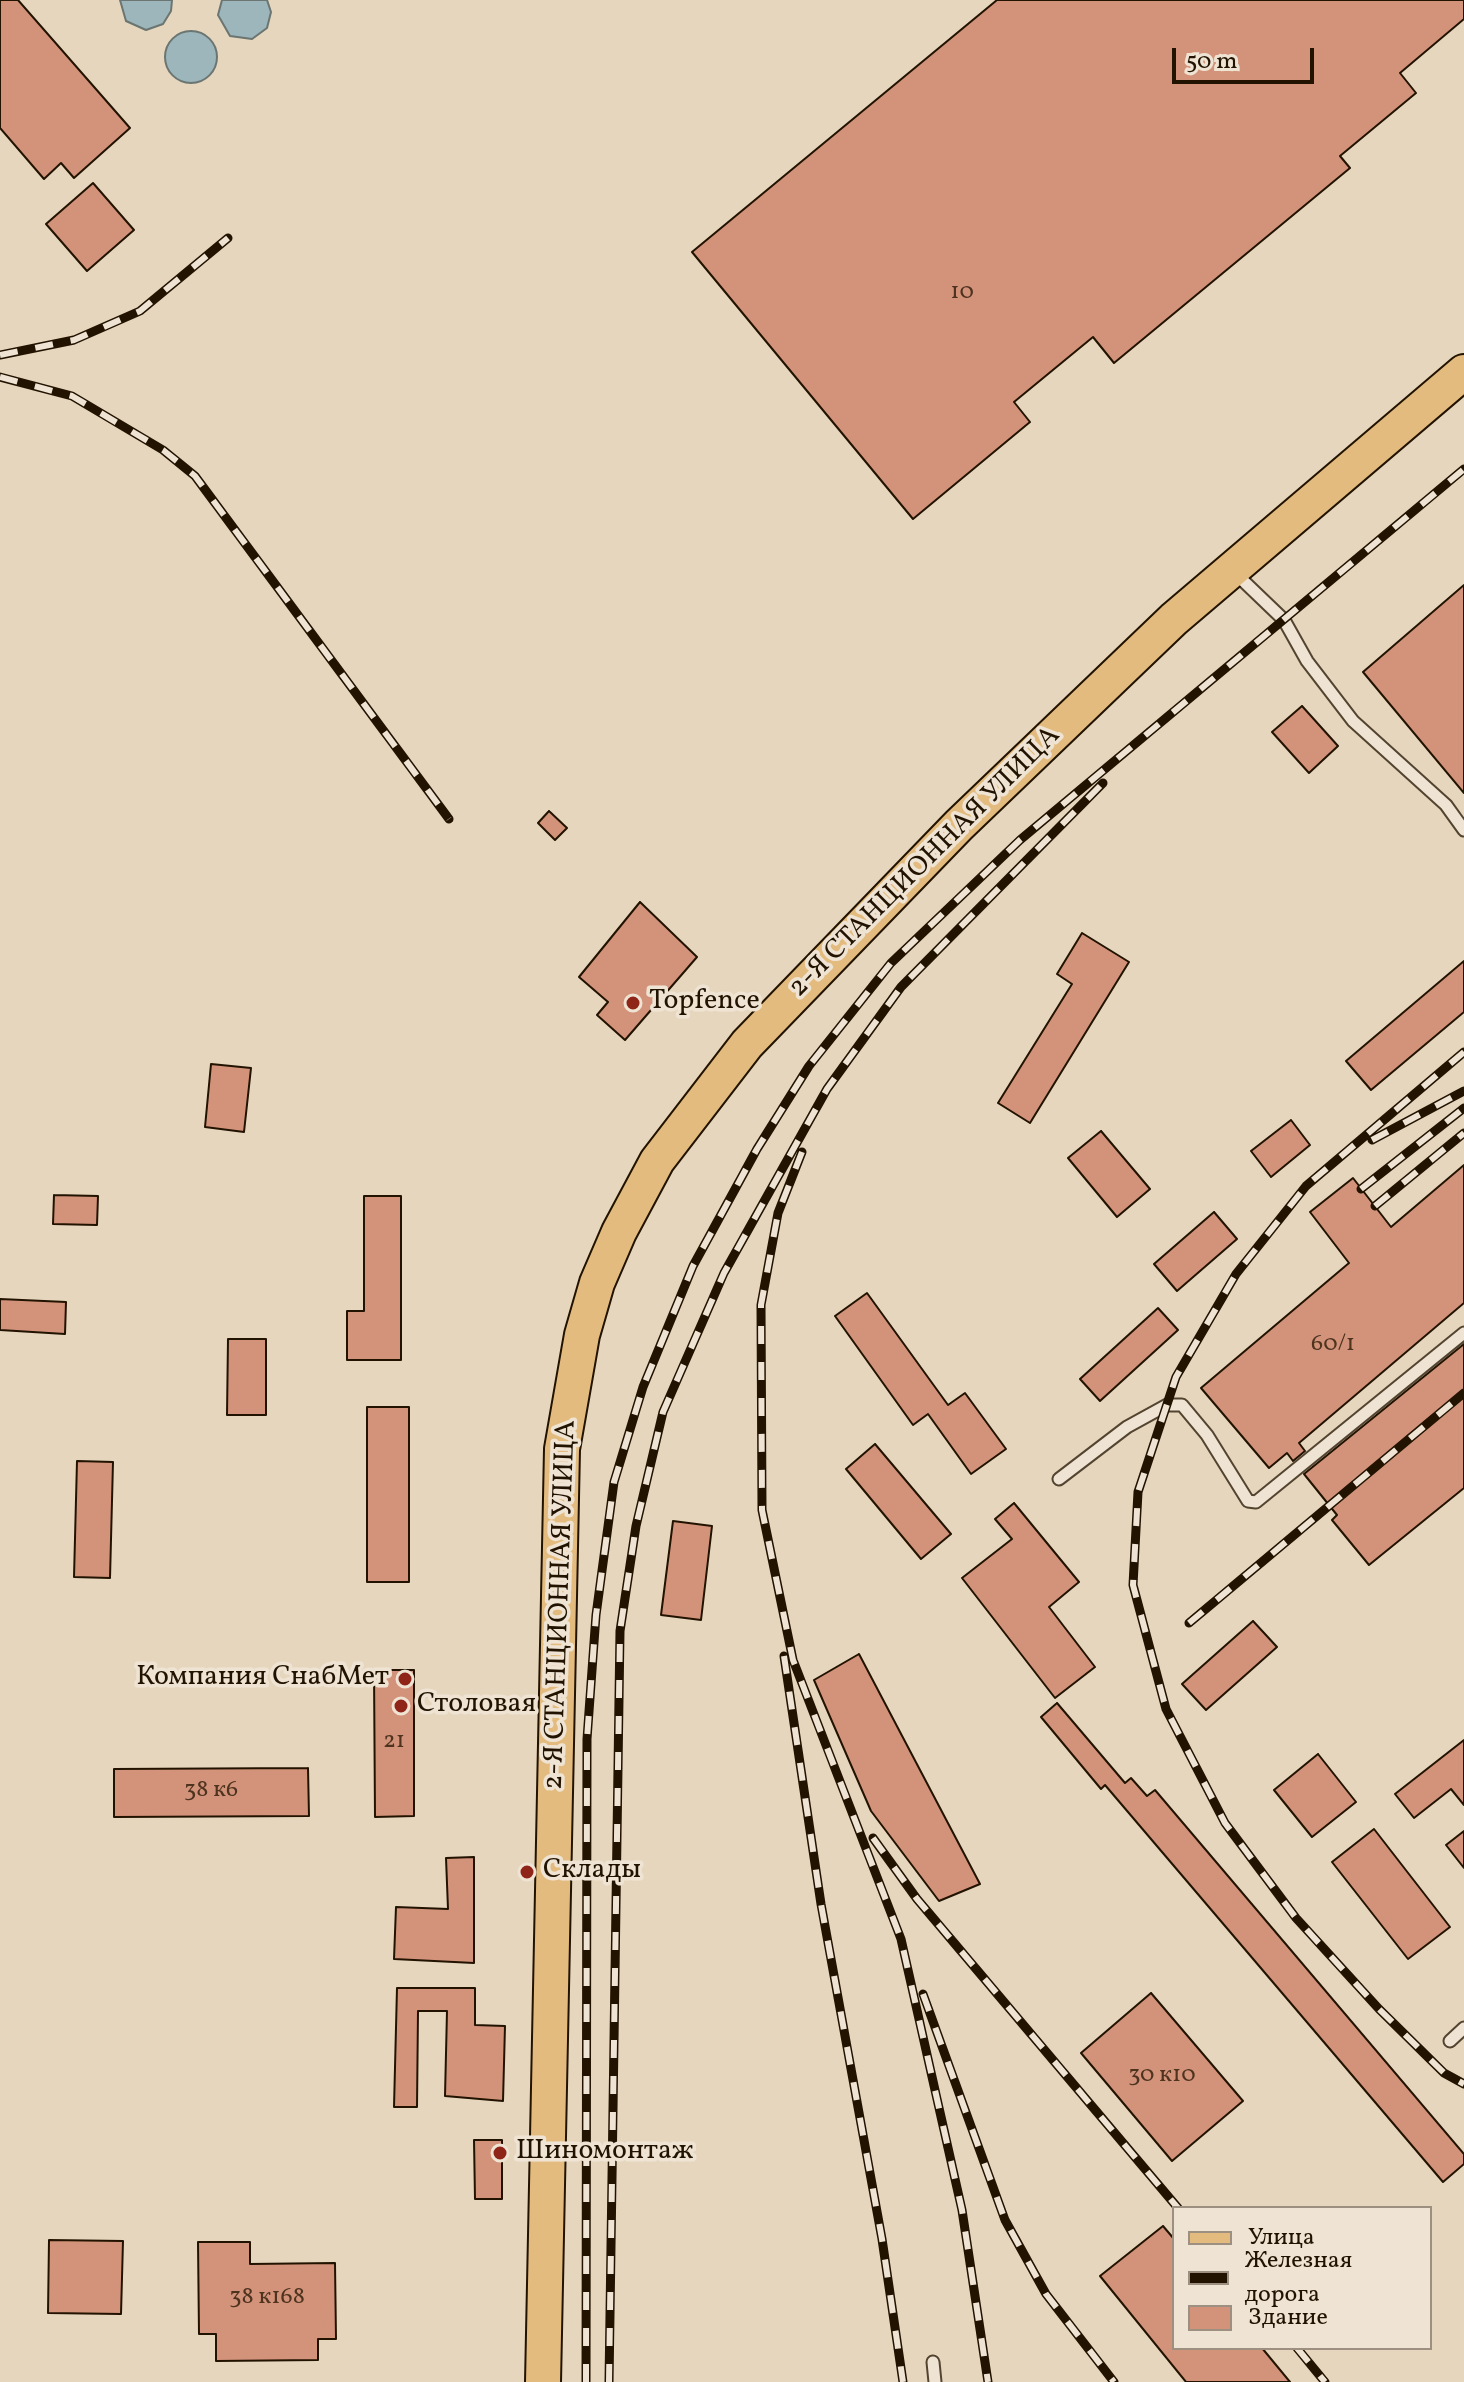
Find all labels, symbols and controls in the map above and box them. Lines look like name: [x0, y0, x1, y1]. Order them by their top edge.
scale bar: [1176, 32, 1318, 82]
text: 50 m: [1186, 45, 1238, 79]
house number: 10: [950, 280, 974, 308]
street label: 2-Я СТАНЦИОННАЯ УЛИЦА: [783, 720, 1069, 1006]
place label: Topfence: [649, 986, 760, 1020]
marker: Topfence: [624, 994, 642, 1012]
house number: 60/1: [1311, 1332, 1355, 1360]
street label: 2-Я СТАНЦИОННАЯ УЛИЦА: [539, 1420, 585, 1790]
place label: Компания СнабМет: [136, 1662, 389, 1696]
marker: Компания СнабМет: [396, 1670, 414, 1688]
place label: Столовая: [417, 1689, 536, 1723]
marker: Столовая: [392, 1697, 410, 1715]
house number: 21: [383, 1729, 405, 1757]
house number: 38 к6: [184, 1778, 238, 1806]
place label: Склады: [543, 1855, 641, 1889]
marker: Склады: [518, 1863, 536, 1881]
house number: 30 к10: [1128, 2063, 1196, 2091]
place label: Шиномонтаж: [516, 2136, 694, 2170]
marker: Шиномонтаж: [491, 2144, 509, 2162]
legend: [1172, 2206, 1432, 2350]
text: Улица: [1248, 2221, 1315, 2255]
text: Железная дорога: [1245, 2244, 1352, 2312]
house number: 38 к168: [229, 2285, 305, 2313]
text: Здание: [1248, 2301, 1328, 2335]

